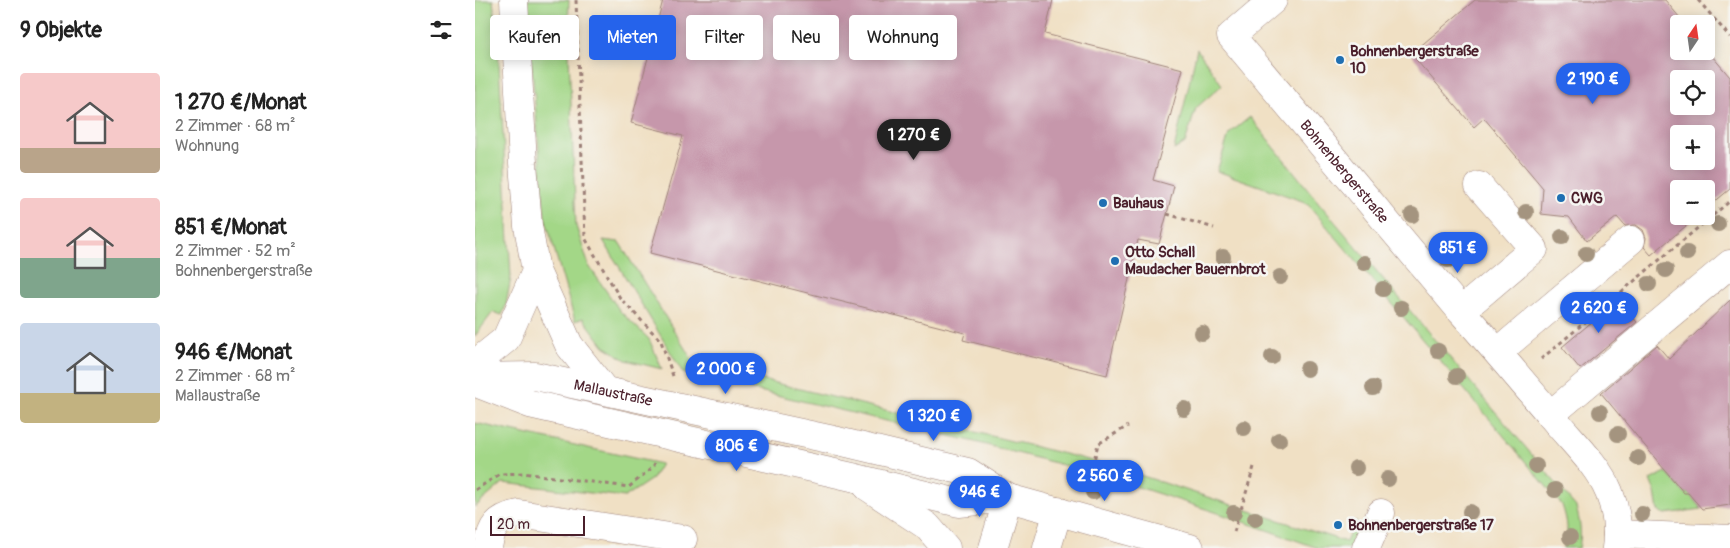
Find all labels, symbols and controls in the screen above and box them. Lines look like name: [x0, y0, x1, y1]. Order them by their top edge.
chip: Kaufen: [490, 15, 579, 60]
chip: Mieten: [589, 15, 676, 60]
chip: Filter: [686, 15, 763, 60]
chip: Neu: [773, 15, 839, 60]
chip: Wohnung: [849, 15, 957, 60]
north arrow: [1670, 15, 1715, 60]
map controls: [1670, 15, 1715, 225]
icon: filters: [427, 16, 455, 44]
text: 9 Objekte: [20, 17, 102, 44]
place label: Bohnenbergerstraße 10: [1350, 42, 1479, 78]
marker: Bohnenbergerstraße 10: [1334, 54, 1346, 66]
pin: 2 190 €: [1547, 62, 1639, 105]
text: 2 190 €: [1567, 69, 1619, 89]
button: locate: [1670, 70, 1715, 115]
text: 1 270 €/Monat: [175, 89, 307, 116]
icon: home: [60, 93, 120, 153]
text: 2 Zimmer · 68 m²: [175, 116, 295, 136]
street label: Bohnenbergerstraße: [1296, 116, 1393, 228]
pin: 1 270 €: [868, 119, 960, 161]
text: 1 270 €: [888, 125, 940, 145]
button: +: [1670, 125, 1715, 170]
text: Wohnung: [175, 136, 239, 156]
button: −: [1670, 180, 1715, 225]
place label: CWG: [1571, 189, 1603, 208]
marker: CWG: [1555, 192, 1567, 204]
place label: Bauhaus: [1113, 194, 1164, 213]
marker: Bauhaus: [1097, 197, 1109, 209]
text: 851 €/Monat: [175, 214, 287, 241]
icon: home: [60, 218, 120, 278]
pin: 851 €: [1423, 232, 1493, 274]
text: 851 €: [1439, 238, 1477, 258]
text: 2 Zimmer · 52 m²: [175, 241, 296, 261]
place label: Otto Schall Maudacher Bauernbrot: [1125, 243, 1266, 279]
marker: Otto Schall Maudacher Bauernbrot: [1109, 255, 1121, 267]
text: Bohnenbergerstraße: [175, 261, 312, 281]
pin: 2 620 €: [1553, 292, 1645, 334]
text: 2 620 €: [1571, 298, 1627, 318]
text: 946 €/Monat: [175, 339, 292, 366]
icon: home: [60, 343, 120, 403]
pin: 2 000 €: [680, 352, 772, 395]
text: 2 000 €: [696, 359, 756, 379]
text: 2 Zimmer · 68 m²: [175, 366, 295, 386]
street label: Mallaustraße: [572, 375, 655, 411]
text: Mallaustraße: [175, 386, 260, 406]
pin: 1 320 €: [888, 400, 980, 442]
text: 1 320 €: [908, 406, 960, 426]
pin: 806 €: [702, 430, 772, 472]
text: 806 €: [716, 436, 758, 456]
pin: 2 560 €: [1059, 460, 1151, 502]
text: 2 560 €: [1077, 466, 1133, 486]
pin: 946 €: [945, 476, 1015, 518]
text: 946 €: [960, 482, 1000, 502]
scale bar: [490, 513, 585, 536]
text: 20 m: [497, 516, 530, 533]
place label: Bohnenbergerstraße 17: [1348, 516, 1494, 535]
marker: Bohnenbergerstraße 17: [1332, 519, 1344, 531]

